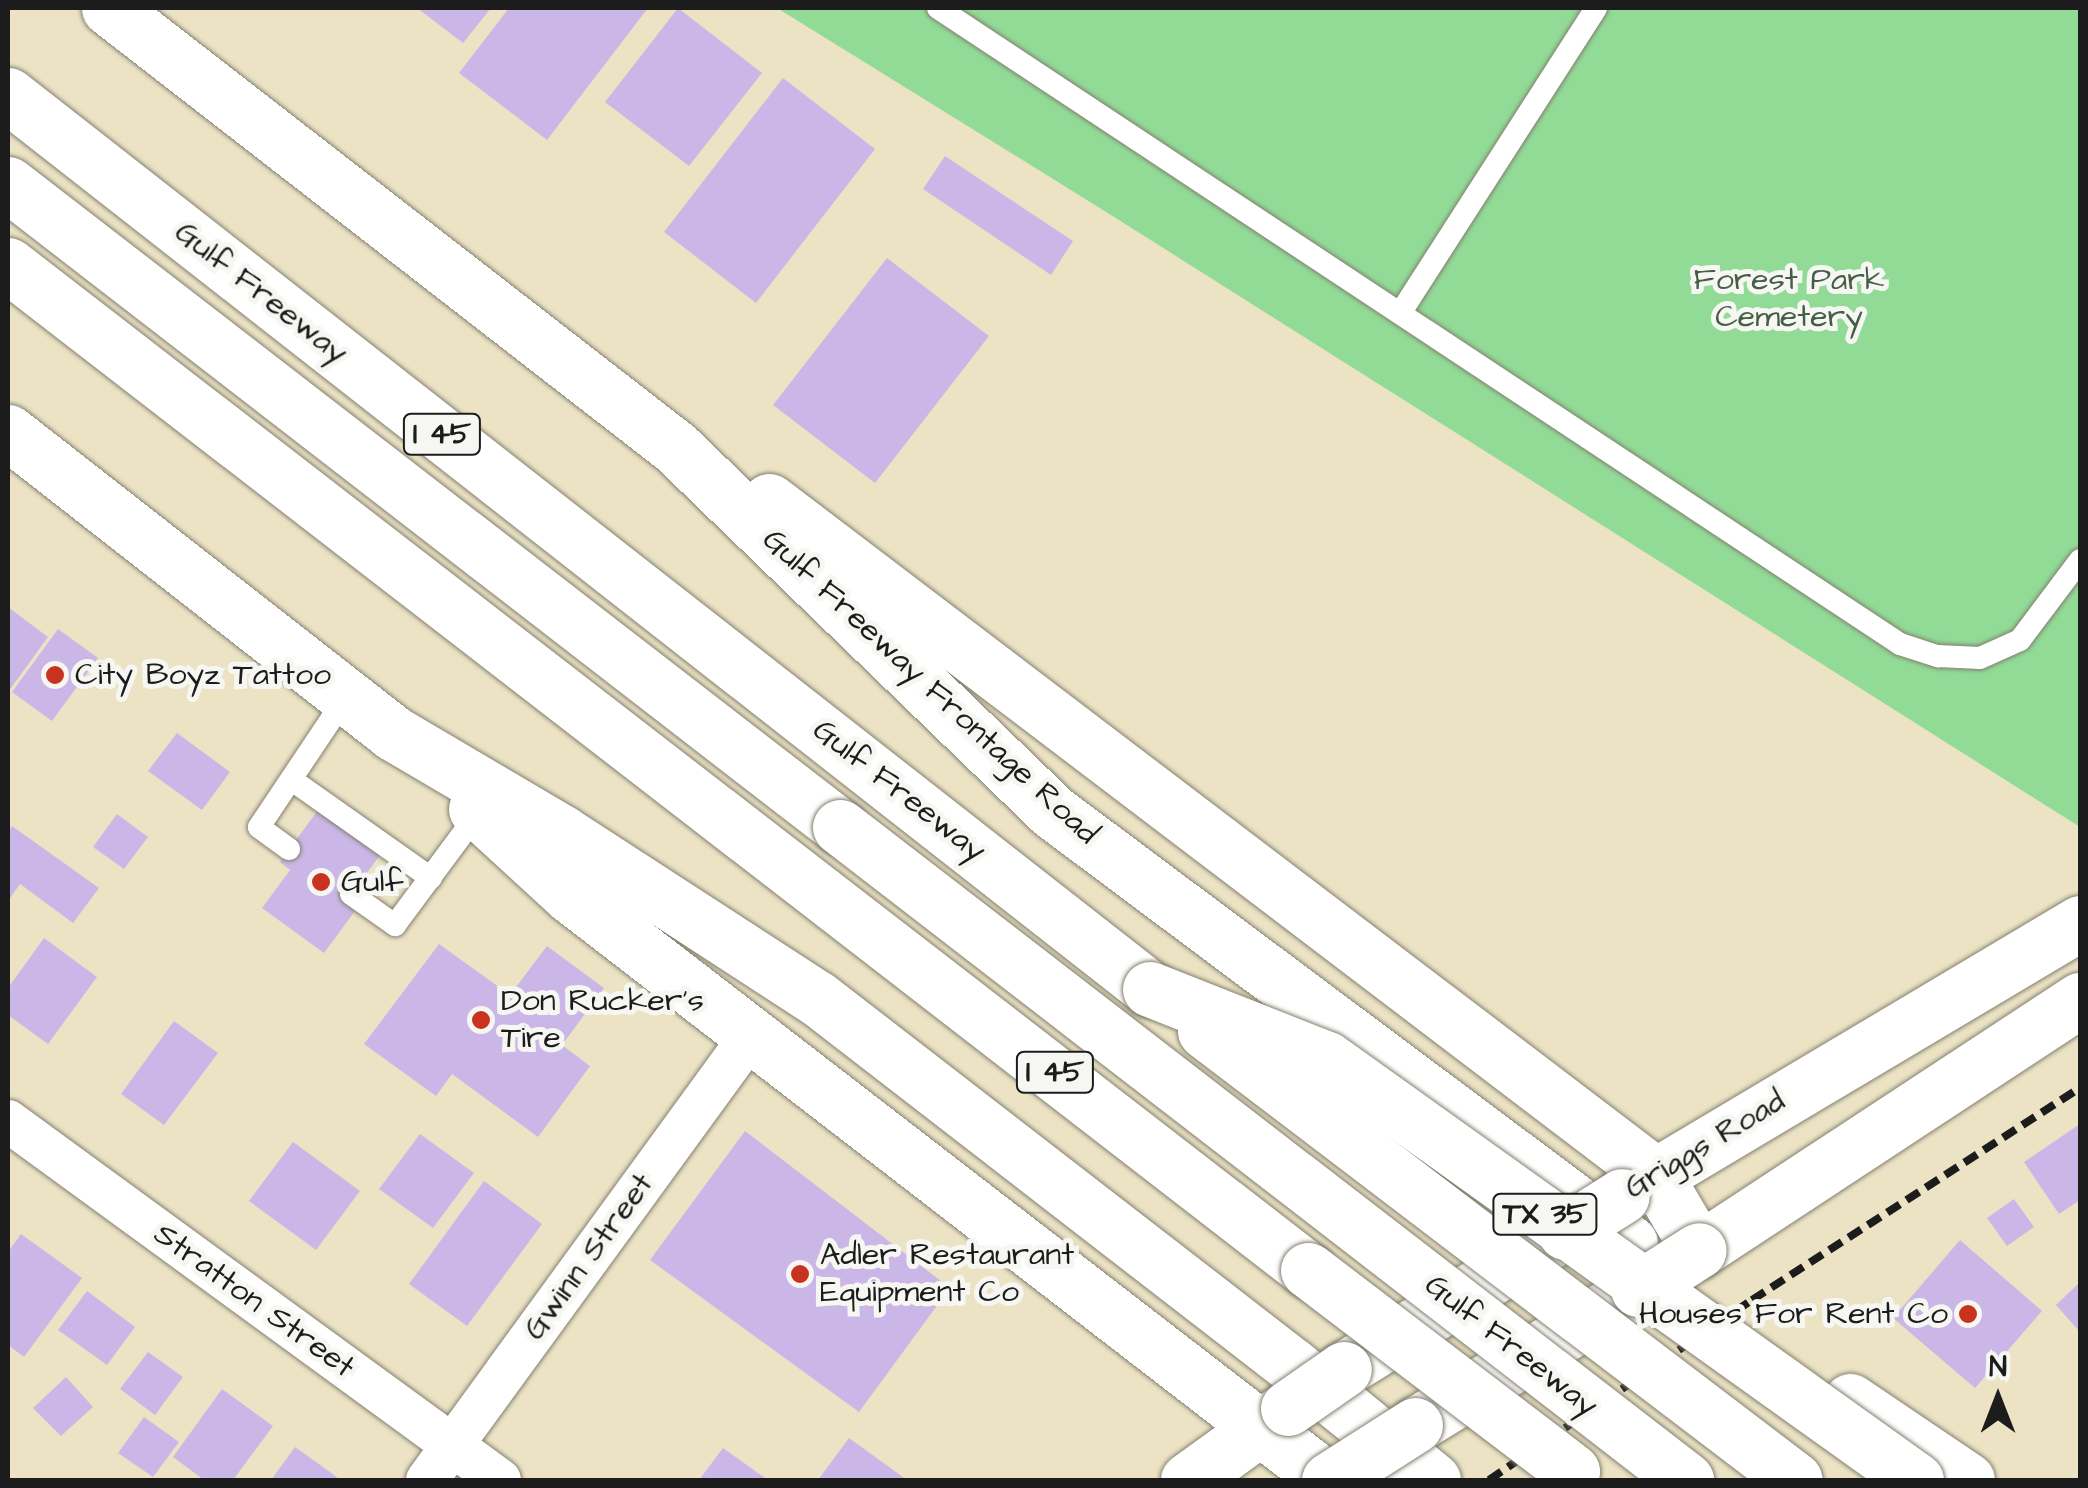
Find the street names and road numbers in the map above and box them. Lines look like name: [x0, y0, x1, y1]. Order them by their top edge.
street label: Gulf Freeway: [167, 213, 355, 373]
road number: I 45: [402, 409, 482, 459]
street label: Gulf Freeway Frontage Road: [754, 521, 1106, 853]
street label: Gulf Freeway: [805, 711, 993, 871]
road number: I 45: [1015, 1047, 1095, 1097]
street label: Griggs Road: [1618, 1082, 1792, 1208]
street label: Gwinn Street: [516, 1166, 662, 1348]
road number: TX 35: [1490, 1189, 1600, 1239]
street label: Stratton Street: [146, 1215, 362, 1387]
street label: Gulf Freeway: [1417, 1266, 1605, 1426]

